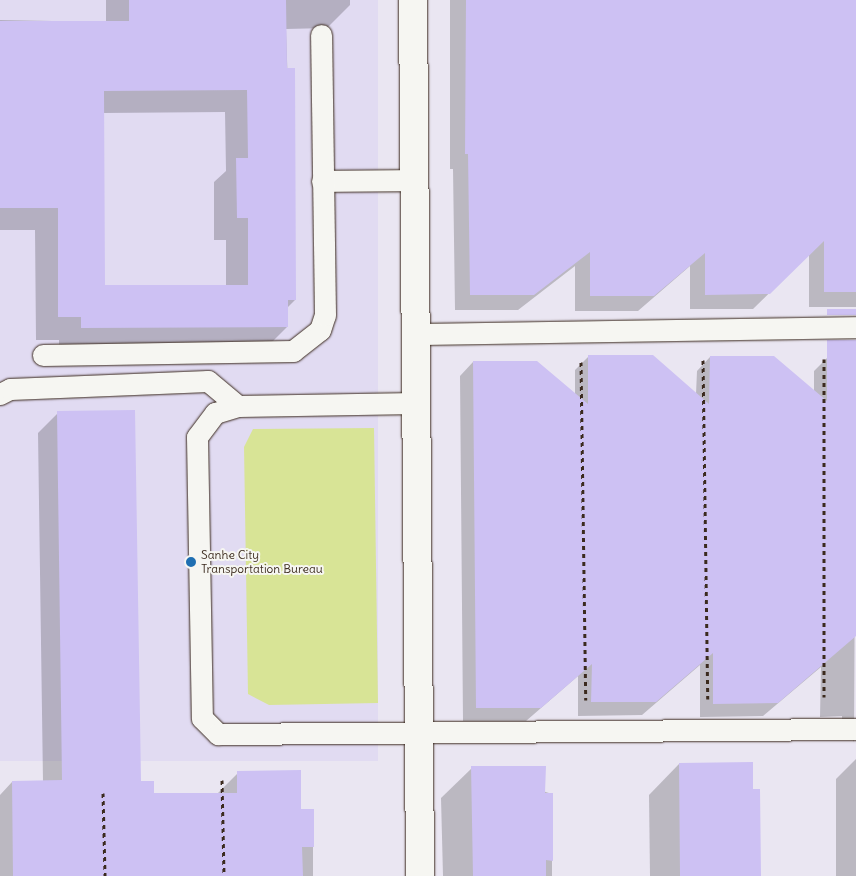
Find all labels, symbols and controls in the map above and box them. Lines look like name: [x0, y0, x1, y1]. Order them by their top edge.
place label: Sanhe City Transportation Bureau: [201, 548, 323, 576]
marker: Sanhe City Transportation Bureau: [185, 556, 197, 568]

